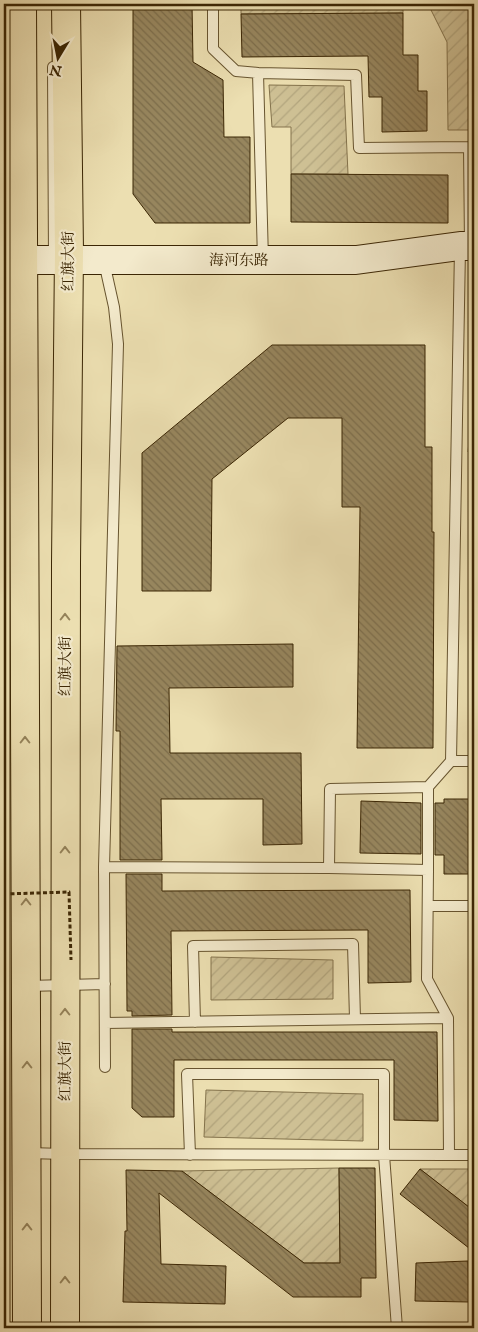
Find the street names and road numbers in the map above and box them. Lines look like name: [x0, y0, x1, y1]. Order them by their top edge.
street label: 红旗大街: [59, 231, 78, 291]
street label: 海河东路: [209, 251, 269, 270]
street label: 红旗大街: [56, 636, 75, 696]
street label: 红旗大街: [56, 1041, 75, 1101]

